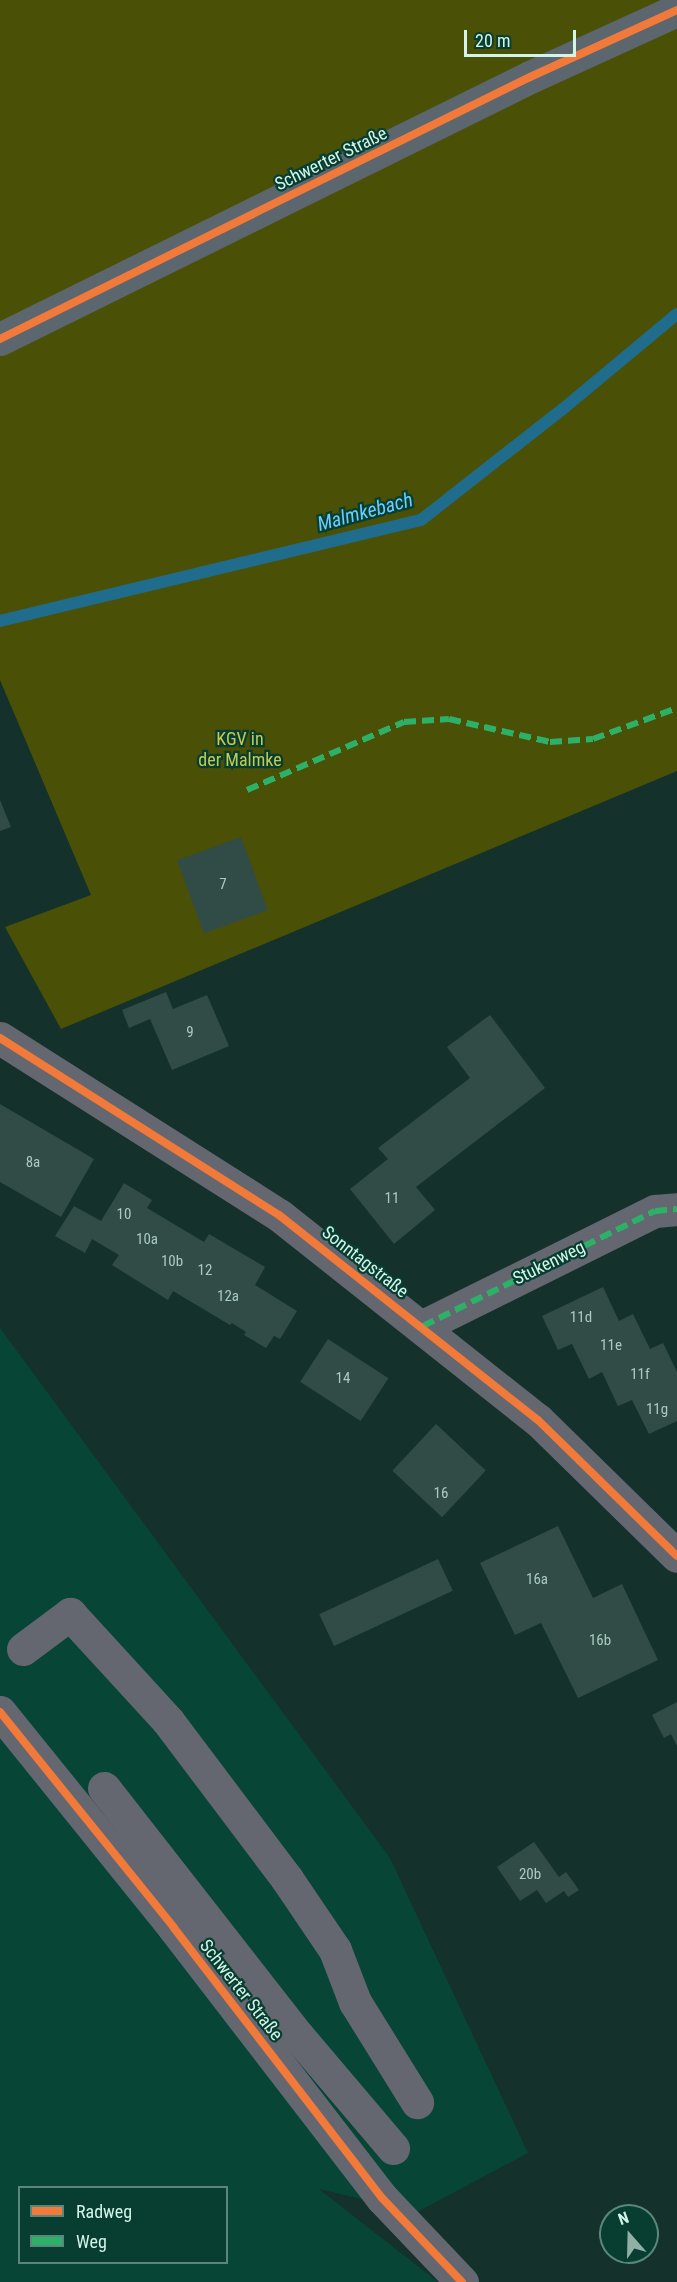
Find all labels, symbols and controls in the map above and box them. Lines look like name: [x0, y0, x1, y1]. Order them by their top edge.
scale bar: [467, 18, 580, 56]
text: 20 m: [475, 30, 510, 51]
street label: Schwerter Straße: [271, 123, 391, 195]
water label: Malmkebach: [315, 488, 415, 536]
park label: KGV in der Malmke: [198, 729, 282, 771]
house number: 7: [219, 876, 227, 894]
house number: 9: [186, 1024, 194, 1042]
house number: 8a: [26, 1154, 40, 1172]
house number: 11: [385, 1190, 399, 1208]
house number: 10: [117, 1206, 131, 1224]
street label: Sonntagstraße: [317, 1222, 413, 1302]
house number: 10a: [136, 1231, 158, 1249]
street label: Stukenweg: [509, 1236, 589, 1290]
house number: 10b: [161, 1253, 183, 1271]
house number: 12: [198, 1262, 212, 1280]
house number: 12a: [217, 1288, 239, 1306]
house number: 11d: [570, 1309, 592, 1327]
house number: 11e: [600, 1337, 622, 1355]
house number: 11f: [630, 1366, 650, 1384]
house number: 14: [336, 1370, 350, 1388]
house number: 11g: [646, 1401, 668, 1419]
house number: 16: [434, 1485, 448, 1503]
house number: 16a: [526, 1571, 548, 1589]
house number: 16b: [589, 1632, 611, 1650]
house number: 20b: [519, 1866, 541, 1884]
street label: Schwerter Straße: [195, 1935, 287, 2045]
legend: [18, 2186, 228, 2264]
text: Radweg: [76, 2201, 132, 2222]
north arrow: [599, 2204, 659, 2264]
text: N: [615, 2208, 631, 2229]
text: Weg: [76, 2231, 107, 2252]

